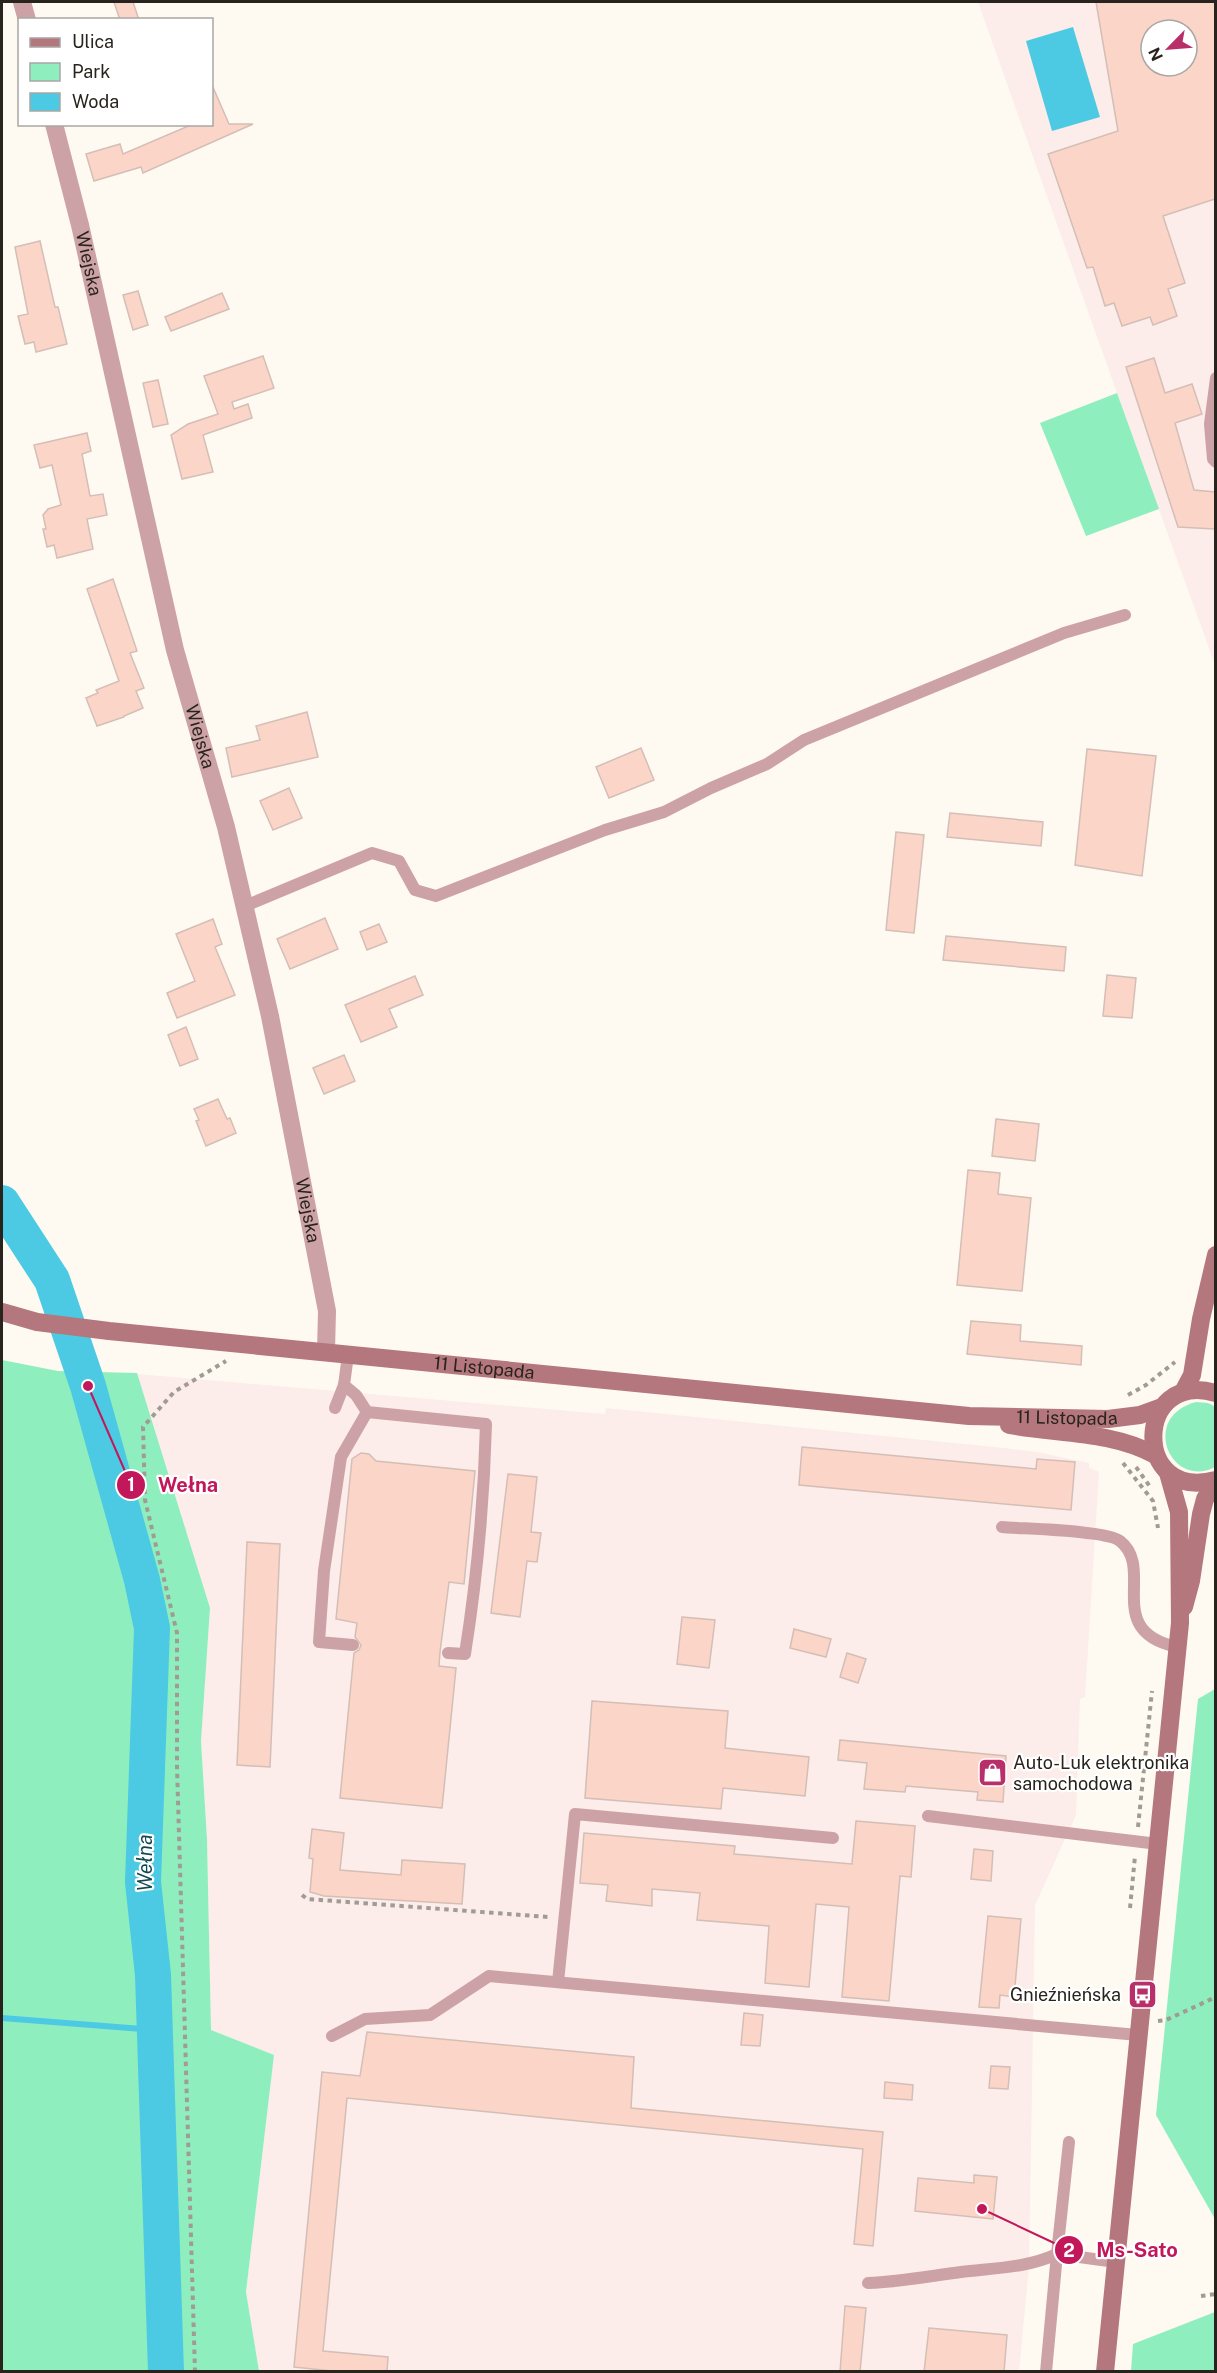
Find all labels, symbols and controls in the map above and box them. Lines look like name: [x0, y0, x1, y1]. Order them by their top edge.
legend: [18, 18, 213, 126]
north arrow: [1139, 18, 1199, 78]
text: Ulica: [72, 31, 114, 52]
text: N: [1145, 44, 1167, 64]
text: Park: [72, 61, 110, 82]
text: Woda: [72, 91, 119, 112]
street label: Wiejska: [72, 229, 107, 298]
street label: Wiejska: [181, 702, 220, 771]
street label: Wiejska: [292, 1176, 325, 1244]
street label: 11 Listopada: [433, 1352, 536, 1383]
street label: 11 Listopada: [1016, 1406, 1119, 1429]
callout: Wełna: [116, 1466, 230, 1504]
text: Wełna: [158, 1473, 218, 1497]
text: 1: [127, 1474, 135, 1495]
place label: Auto-Luk elektronika samochodowa: [1013, 1752, 1189, 1794]
shop icon: Auto-Luk elektronika samochodowa: [976, 1757, 1008, 1789]
water label: Wełna: [133, 1834, 157, 1892]
bus stop icon: Gnieźnieńska: [1126, 1979, 1158, 2011]
place label: Gnieźnieńska: [1010, 1984, 1121, 2005]
callout: Ms-Sato: [1054, 2231, 1189, 2269]
text: Ms-Sato: [1096, 2238, 1178, 2262]
text: 2: [1063, 2240, 1075, 2261]

